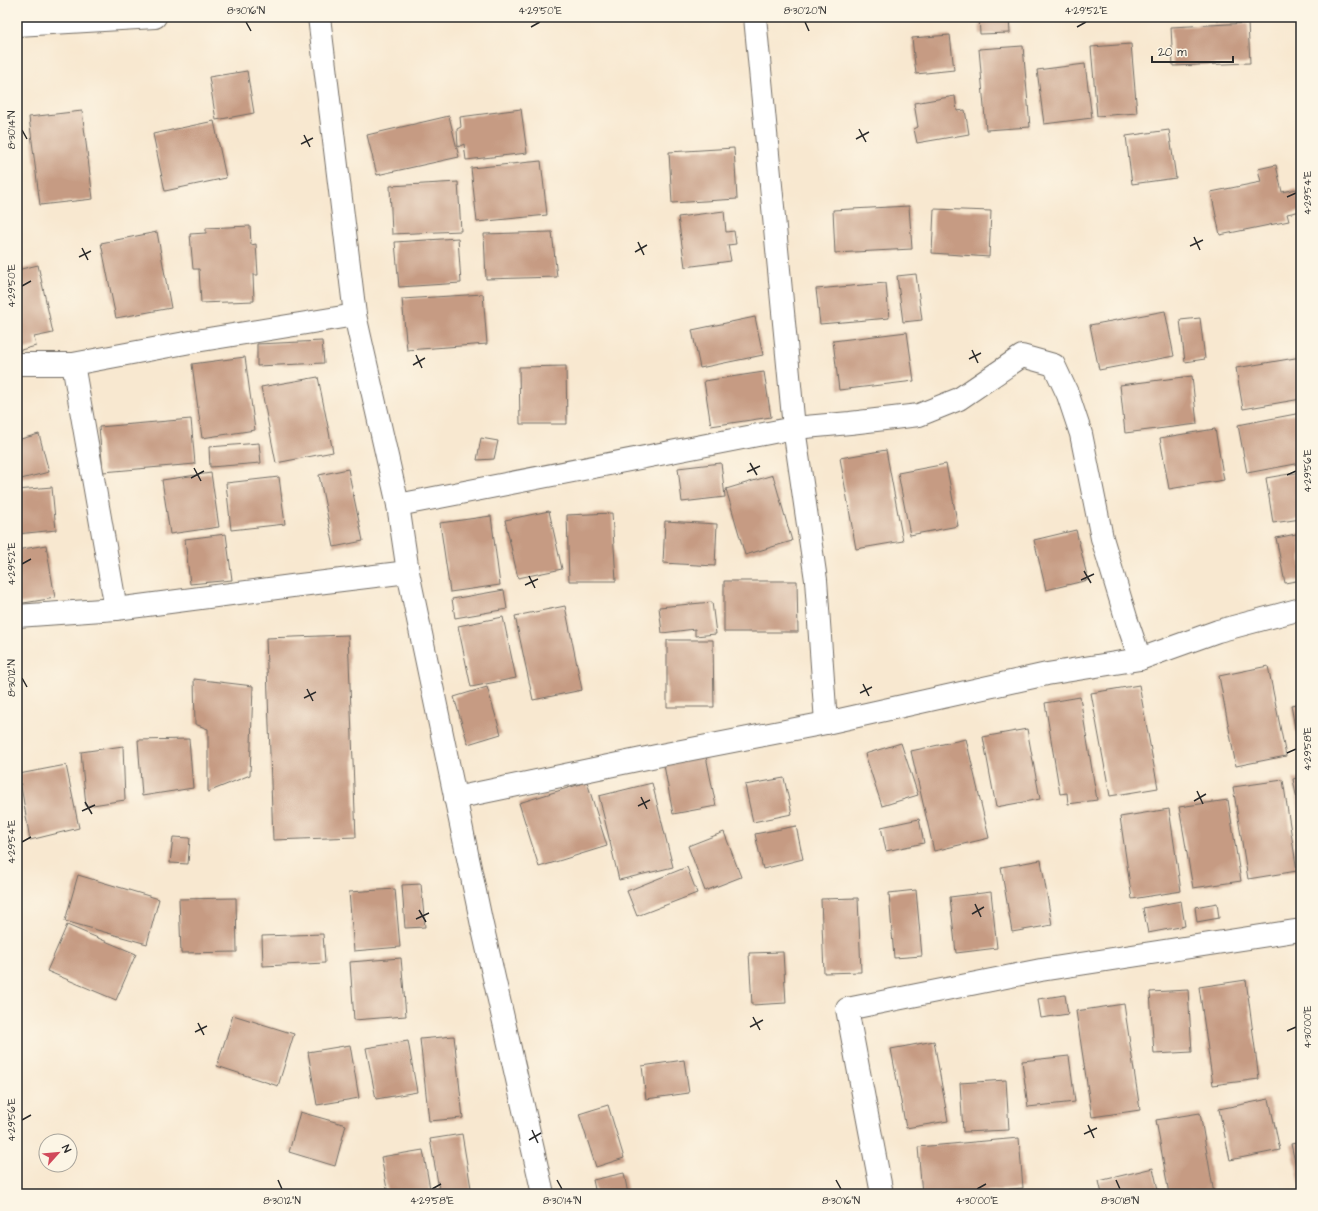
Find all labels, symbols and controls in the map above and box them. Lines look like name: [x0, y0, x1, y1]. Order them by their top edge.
text: 8°30'16"N: [227, 4, 265, 18]
text: 4°29'50"E: [518, 4, 562, 18]
text: 8°30'20"N: [784, 4, 826, 18]
text: 4°29'52"E: [1064, 4, 1108, 18]
scale bar: [1152, 38, 1233, 64]
text: 20 m: [1158, 44, 1187, 61]
text: 8°30'14"N: [5, 111, 19, 149]
text: 4°29'54"E: [1301, 171, 1315, 215]
text: 4°29'50"E: [5, 264, 19, 308]
text: 4°29'56"E: [1301, 449, 1315, 493]
text: 4°29'52"E: [5, 542, 19, 586]
text: 8°30'12"N: [5, 659, 19, 697]
text: 4°29'58"E: [1301, 727, 1315, 771]
text: 4°29'54"E: [5, 820, 19, 864]
text: 4°30'00"E: [1301, 1005, 1315, 1048]
text: 4°29'56"E: [5, 1098, 19, 1142]
north arrow: [38, 1133, 78, 1173]
text: N: [58, 1142, 75, 1155]
text: 8°30'12"N: [263, 1194, 301, 1208]
text: 4°29'58"E: [410, 1194, 454, 1208]
text: 8°30'14"N: [543, 1194, 581, 1208]
text: 8°30'16"N: [822, 1194, 860, 1208]
text: 4°30'00"E: [956, 1194, 999, 1208]
text: 8°30'18"N: [1101, 1194, 1139, 1208]

